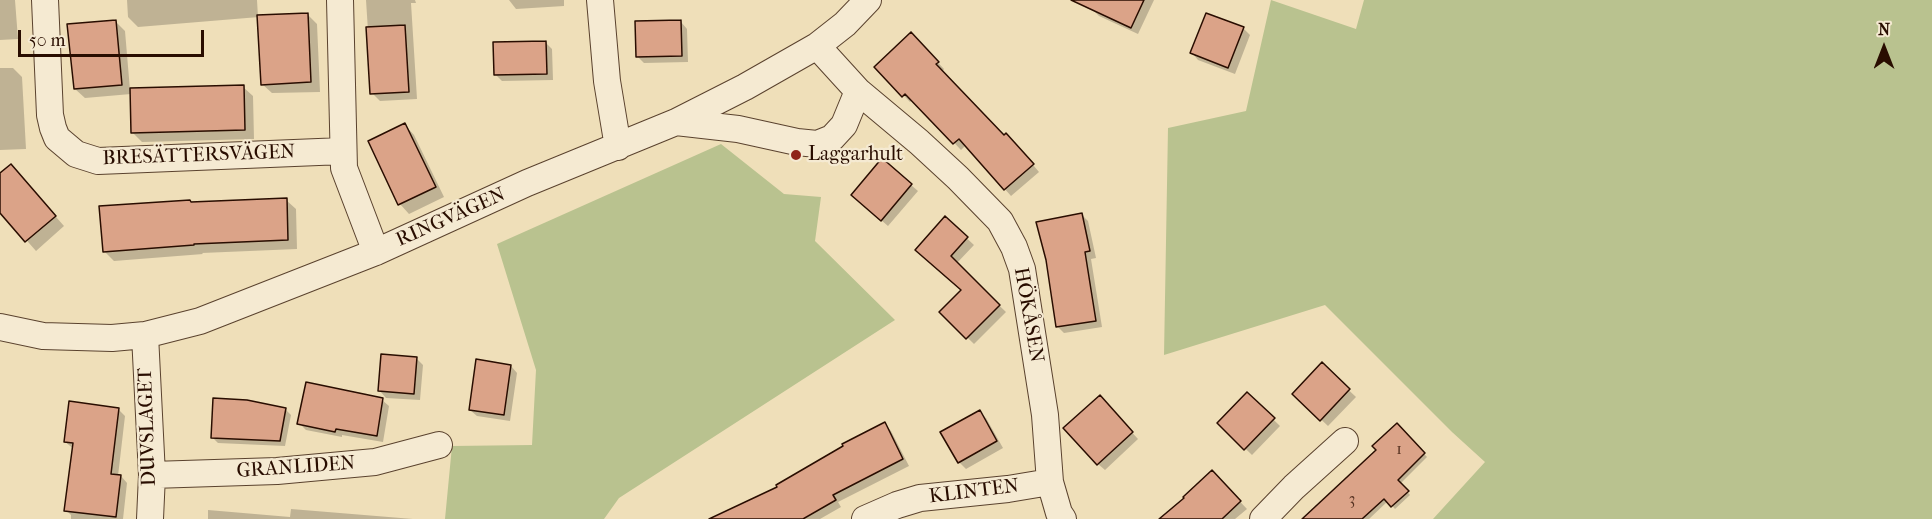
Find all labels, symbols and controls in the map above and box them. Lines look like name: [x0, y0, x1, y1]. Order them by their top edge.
scale bar: [21, 18, 207, 56]
north arrow: [1854, 18, 1914, 78]
text: N: [1878, 20, 1890, 39]
text: 50 m: [29, 30, 65, 51]
street label: BRESÄTTERSVÄGEN: [102, 141, 296, 171]
place label: Laggarhult: [808, 143, 903, 167]
marker: Laggarhult: [789, 148, 803, 162]
street label: RINGVÄGEN: [393, 183, 509, 253]
street label: HÖKÅSEN: [1008, 265, 1048, 365]
street label: DUVSLAGET: [134, 367, 162, 487]
house number: 1: [1396, 440, 1402, 460]
street label: GRANLIDEN: [236, 452, 356, 484]
street label: KLINTEN: [928, 475, 1020, 509]
house number: 3: [1349, 490, 1355, 510]

